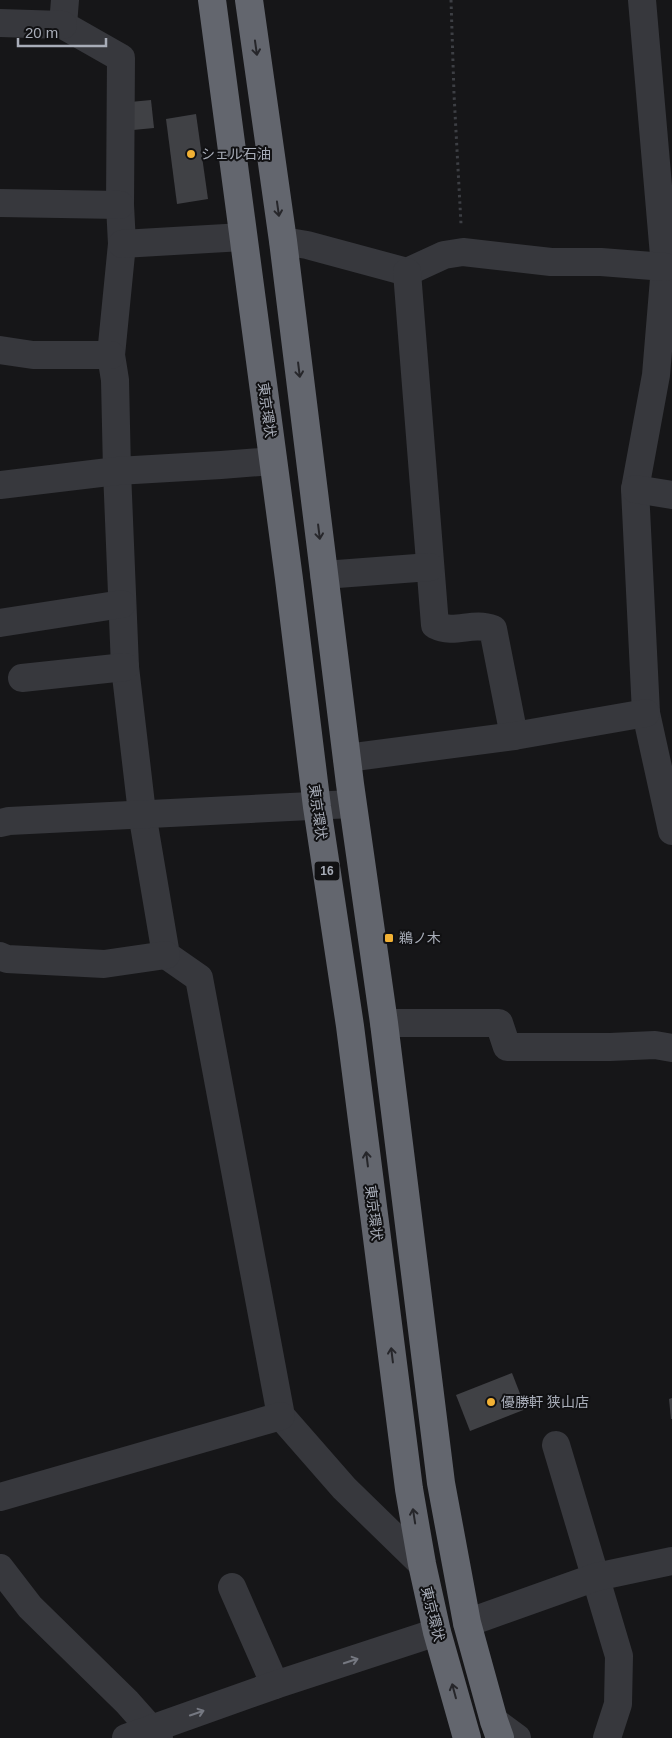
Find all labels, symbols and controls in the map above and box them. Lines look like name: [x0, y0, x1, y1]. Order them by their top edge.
scale bar: [18, 15, 105, 47]
text: 20 m: [25, 24, 58, 41]
one-way arrow: [251, 40, 261, 56]
place label: シェル石油: [201, 146, 271, 162]
marker: シェル石油: [185, 148, 197, 160]
one-way arrow: [274, 201, 284, 217]
one-way arrow: [294, 362, 304, 378]
street label: 東京環状: [255, 381, 279, 439]
one-way arrow: [314, 523, 324, 539]
street label: 東京環状: [306, 783, 330, 841]
road number: 16: [314, 861, 340, 880]
place label: 鵜ノ木: [399, 930, 441, 946]
marker: 鵜ノ木: [383, 932, 395, 944]
one-way arrow: [362, 1151, 372, 1167]
street label: 東京環状: [363, 1184, 385, 1242]
one-way arrow: [387, 1347, 397, 1363]
place label: 優勝軒 狭山店: [501, 1394, 589, 1410]
marker: 優勝軒 狭山店: [485, 1396, 497, 1408]
one-way arrow: [408, 1508, 418, 1524]
street label: 東京環状: [418, 1585, 448, 1643]
one-way arrow: [343, 1655, 359, 1665]
one-way arrow: [448, 1683, 458, 1699]
one-way arrow: [189, 1708, 204, 1717]

